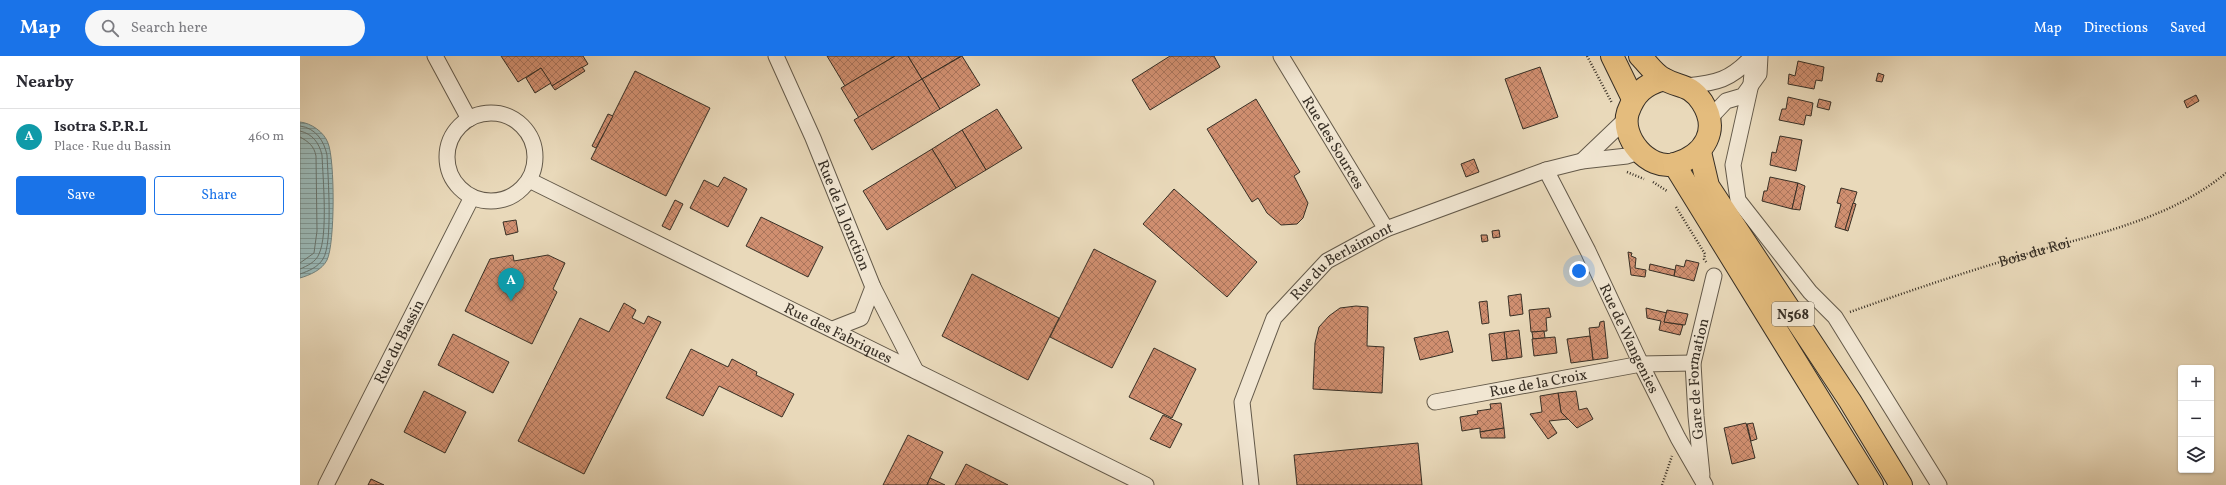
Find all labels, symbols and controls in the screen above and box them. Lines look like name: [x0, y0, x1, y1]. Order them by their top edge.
search box: [85, 10, 365, 46]
text: Map: [20, 15, 61, 41]
icon: search: [99, 17, 121, 39]
text: Search here: [131, 18, 208, 39]
text: Map: [2034, 19, 2062, 38]
text: Directions: [2084, 19, 2148, 38]
text: Saved: [2170, 19, 2206, 38]
text: Nearby: [16, 71, 74, 94]
street label: Rue des Sources: [1296, 93, 1368, 194]
text: Isotra S.P.R.L: [54, 117, 148, 138]
text: A: [24, 128, 34, 146]
text: 460 m: [248, 128, 284, 146]
text: Place · Rue du Bassin: [54, 138, 171, 156]
street label: Rue de la Jonction: [811, 157, 874, 274]
button: Save: [16, 176, 146, 215]
button: Share: [154, 176, 284, 215]
street label: Rue du Berlaimont: [1286, 218, 1396, 306]
street label: Bois du Roi: [1996, 233, 2073, 274]
your location: [1569, 261, 1589, 281]
pin: A: [498, 268, 524, 301]
street label: Rue de Wangenies: [1593, 281, 1663, 398]
street label: Rue du Bassin: [370, 296, 430, 388]
street label: Rue des Fabriques: [780, 299, 895, 370]
road number: N568: [1772, 302, 1814, 326]
street label: Gare de Formation: [1684, 316, 1715, 440]
street label: Rue de la Croix: [1488, 365, 1589, 404]
map controls: [2178, 365, 2214, 473]
button: +: [2178, 365, 2214, 401]
button: −: [2178, 401, 2214, 437]
button: layers: [2178, 437, 2214, 473]

